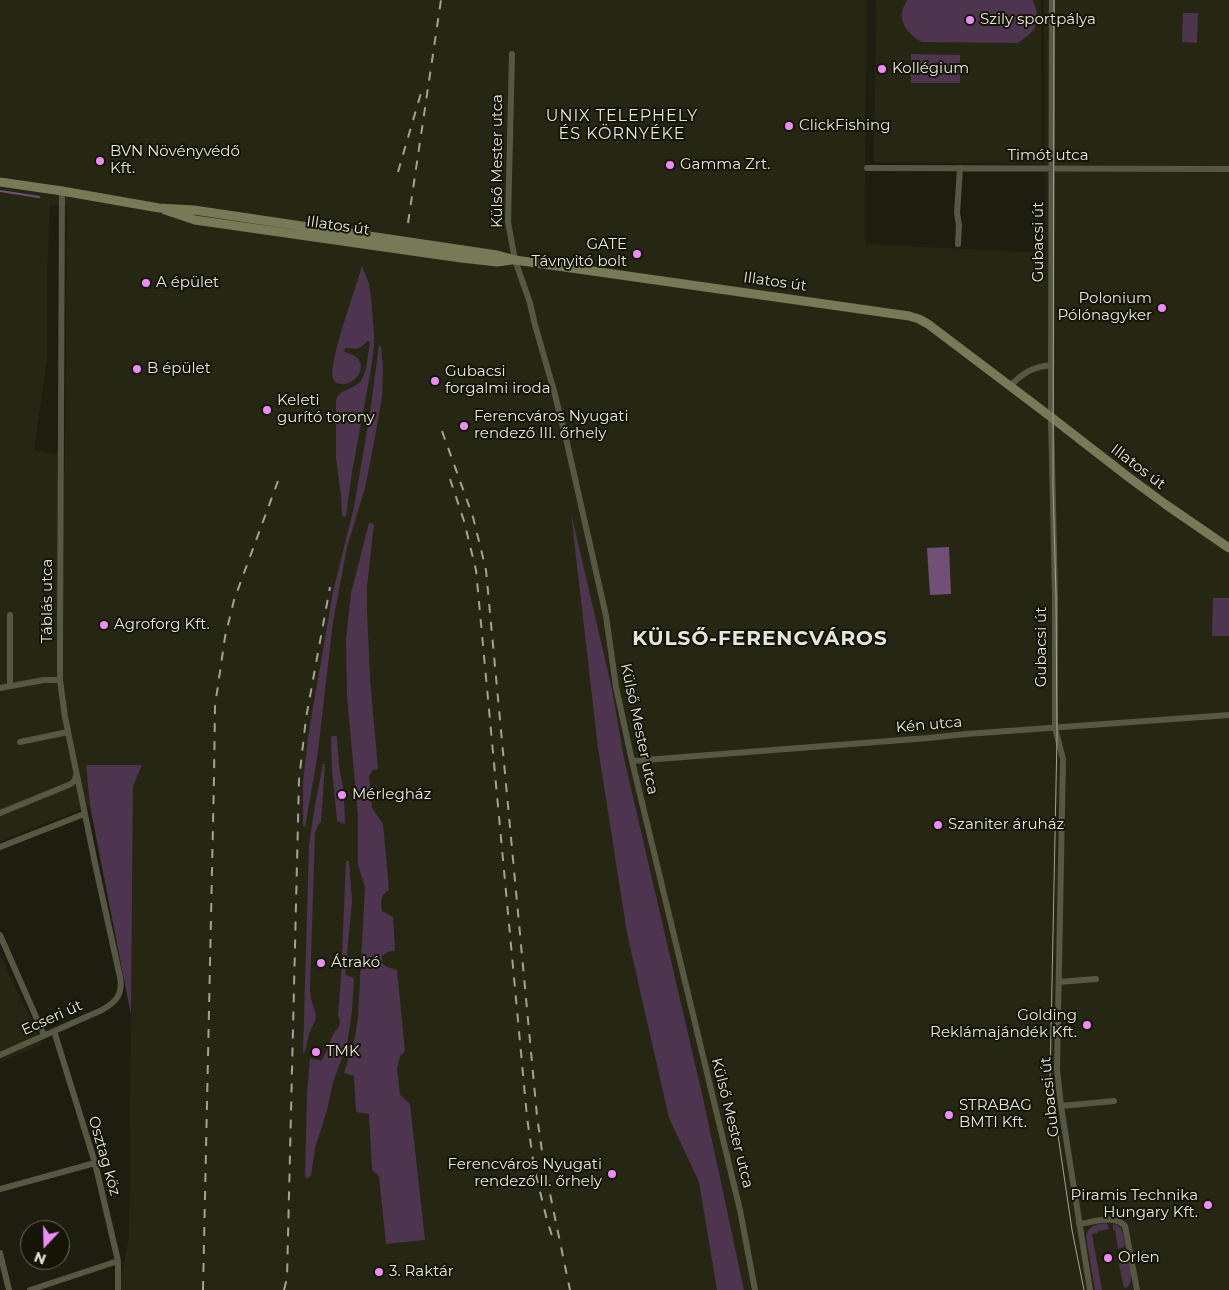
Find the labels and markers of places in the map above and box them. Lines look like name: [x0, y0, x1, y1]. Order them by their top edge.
place label: Szily sportpálya: [980, 11, 1096, 29]
marker: Szily sportpálya: [964, 14, 976, 26]
place label: Kollégium: [892, 60, 969, 78]
marker: Kollégium: [876, 63, 888, 75]
place label: ClickFishing: [799, 117, 890, 135]
marker: ClickFishing: [783, 120, 795, 132]
place label: BVN Növényvédő Kft.: [110, 143, 240, 178]
marker: BVN Növényvédő Kft.: [94, 155, 106, 167]
place label: Gamma Zrt.: [680, 156, 770, 174]
marker: Gamma Zrt.: [664, 159, 676, 171]
place label: GATE Távnyitó bolt: [531, 236, 627, 271]
marker: GATE Távnyitó bolt: [631, 248, 643, 260]
place label: A épület: [156, 274, 219, 292]
marker: A épület: [140, 277, 152, 289]
place label: Polonium Pólónagyker: [1058, 290, 1152, 325]
marker: Polonium Pólónagyker: [1156, 302, 1168, 314]
place label: B épület: [147, 360, 211, 378]
marker: B épület: [131, 363, 143, 375]
place label: Gubacsi forgalmi iroda: [445, 363, 551, 398]
marker: Gubacsi forgalmi iroda: [429, 375, 441, 387]
place label: Keleti gurító torony: [277, 392, 375, 427]
marker: Keleti gurító torony: [261, 404, 273, 416]
place label: Ferencváros Nyugati rendező III. őrhely: [474, 408, 628, 443]
marker: Ferencváros Nyugati rendező III. őrhely: [458, 420, 470, 432]
place label: Agroforg Kft.: [114, 616, 210, 634]
marker: Agroforg Kft.: [98, 619, 110, 631]
place label: Mérlegház: [352, 786, 431, 804]
marker: Mérlegház: [336, 789, 348, 801]
place label: Szaniter áruház: [948, 816, 1064, 834]
marker: Szaniter áruház: [932, 819, 944, 831]
place label: Átrakó: [331, 954, 380, 972]
marker: Átrakó: [315, 957, 327, 969]
place label: Golding Reklámajándék Kft.: [930, 1007, 1077, 1042]
marker: Golding Reklámajándék Kft.: [1081, 1019, 1093, 1031]
place label: TMK: [326, 1043, 360, 1061]
marker: TMK: [310, 1046, 322, 1058]
place label: STRABAG BMTI Kft.: [959, 1097, 1032, 1132]
marker: STRABAG BMTI Kft.: [943, 1109, 955, 1121]
place label: Ferencváros Nyugati rendező II. őrhely: [448, 1156, 602, 1191]
marker: Ferencváros Nyugati rendező II. őrhely: [606, 1168, 618, 1180]
place label: Piramis Technika Hungary Kft.: [1071, 1187, 1198, 1222]
marker: Piramis Technika Hungary Kft.: [1202, 1199, 1214, 1211]
place label: Orlen: [1118, 1249, 1160, 1267]
marker: Orlen: [1102, 1252, 1114, 1264]
place label: 3. Raktár: [389, 1263, 454, 1281]
marker: 3. Raktár: [373, 1266, 385, 1278]

